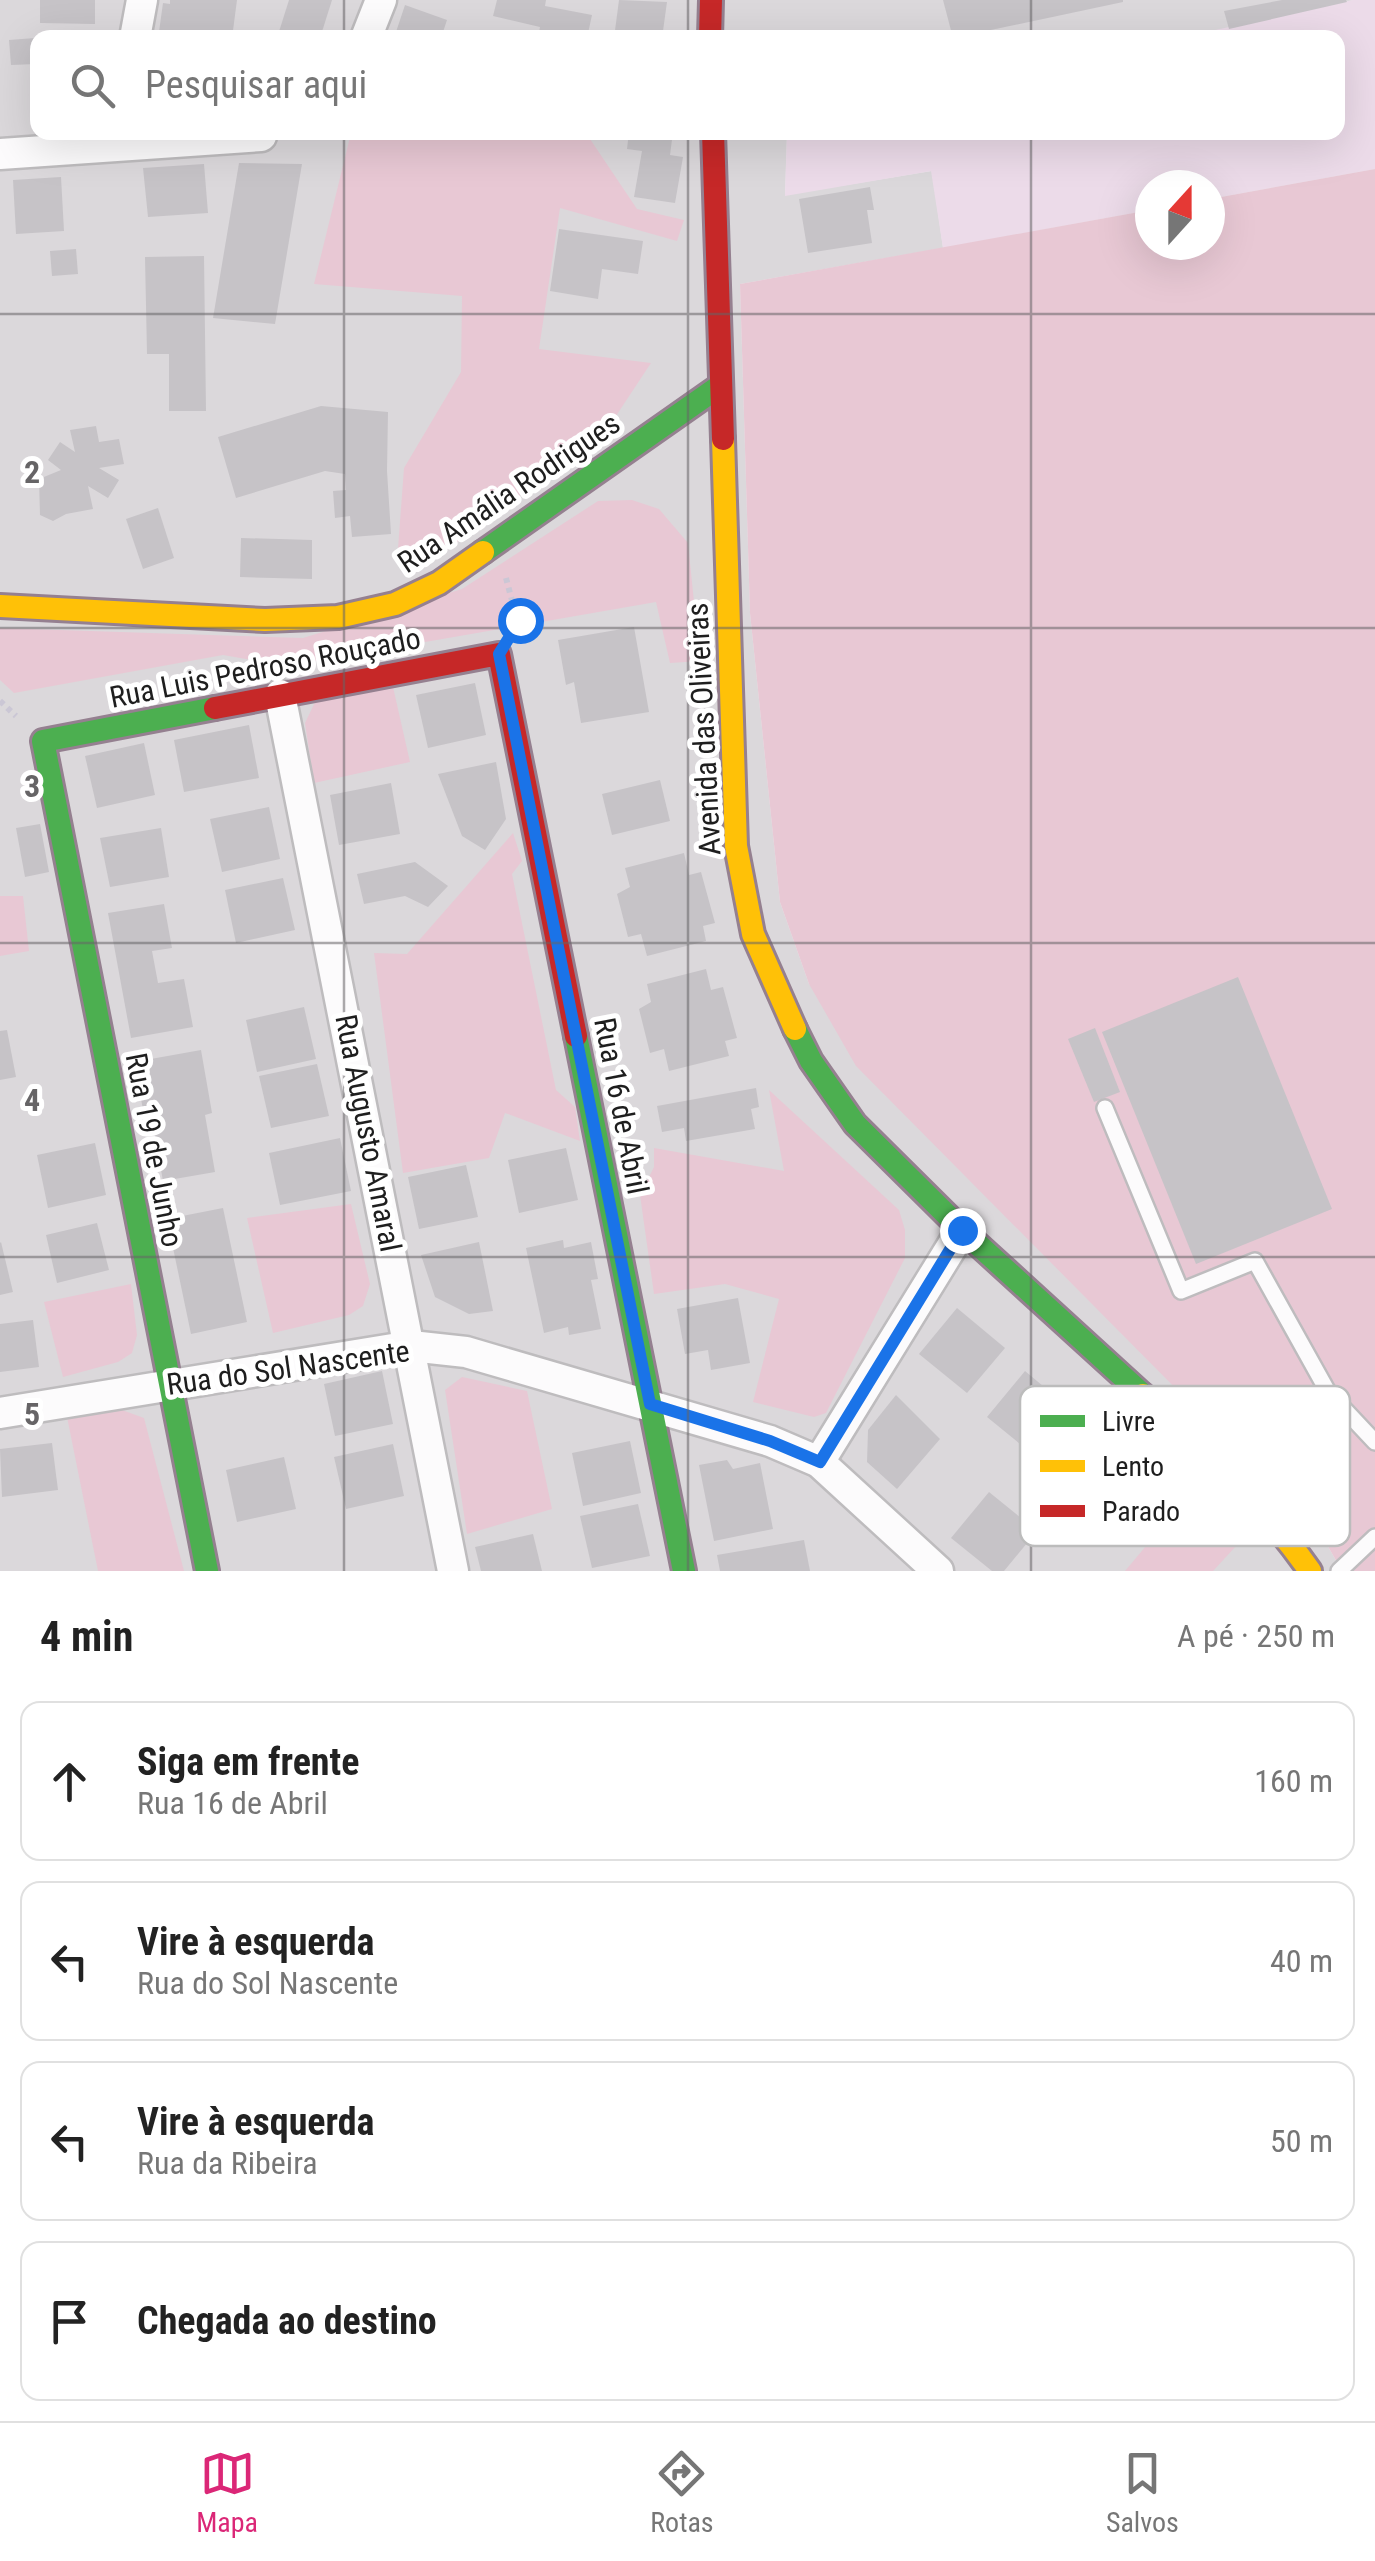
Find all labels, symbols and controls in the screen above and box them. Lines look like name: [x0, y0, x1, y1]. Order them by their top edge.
search box: [30, 30, 1345, 140]
icon: search: [65, 58, 120, 113]
text: Pesquisar aqui: [145, 63, 367, 107]
north arrow: [1135, 170, 1225, 260]
street label: Rua Amália Rodrigues: [391, 405, 626, 580]
text: 2: [24, 453, 40, 491]
route start: [498, 598, 544, 644]
street label: Avenida das Oliveiras: [679, 602, 728, 856]
street label: Rua Luis Pedroso Rouçado: [107, 620, 423, 715]
text: 3: [24, 767, 40, 805]
street label: Rua Augusto Amaral: [328, 1011, 409, 1254]
street label: Rua 16 de Abril: [587, 1015, 656, 1197]
street label: Rua 19 de Junho: [119, 1050, 190, 1250]
text: 4: [24, 1081, 40, 1119]
route end: [940, 1208, 986, 1254]
street label: Rua do Sol Nascente: [164, 1333, 412, 1402]
legend: [1020, 1386, 1350, 1546]
text: 5: [24, 1395, 40, 1433]
text: Livre: [1102, 1405, 1155, 1438]
text: Lento: [1102, 1450, 1164, 1483]
text: Parado: [1102, 1495, 1180, 1528]
text: 4 min: [40, 1612, 133, 1661]
text: A pé · 250 m: [1177, 1617, 1335, 1655]
text: Siga em frente: [137, 1740, 359, 1784]
icon: ahead: [42, 1754, 97, 1809]
text: 160 m: [1254, 1762, 1333, 1800]
text: Rua 16 de Abril: [137, 1784, 328, 1822]
text: Vire à esquerda: [137, 1920, 375, 1964]
icon: left: [42, 1934, 97, 1989]
text: 40 m: [1270, 1942, 1333, 1980]
text: Rua do Sol Nascente: [137, 1964, 398, 2002]
text: Vire à esquerda: [137, 2100, 375, 2144]
icon: left: [42, 2114, 97, 2169]
text: 50 m: [1270, 2122, 1333, 2160]
text: Rua da Ribeira: [137, 2144, 318, 2182]
icon: arrive: [42, 2294, 97, 2349]
text: Chegada ao destino: [137, 2299, 437, 2343]
tab: Mapa: [196, 2446, 258, 2539]
tab: Rotas: [650, 2446, 714, 2539]
tab: Salvos: [1106, 2446, 1179, 2539]

